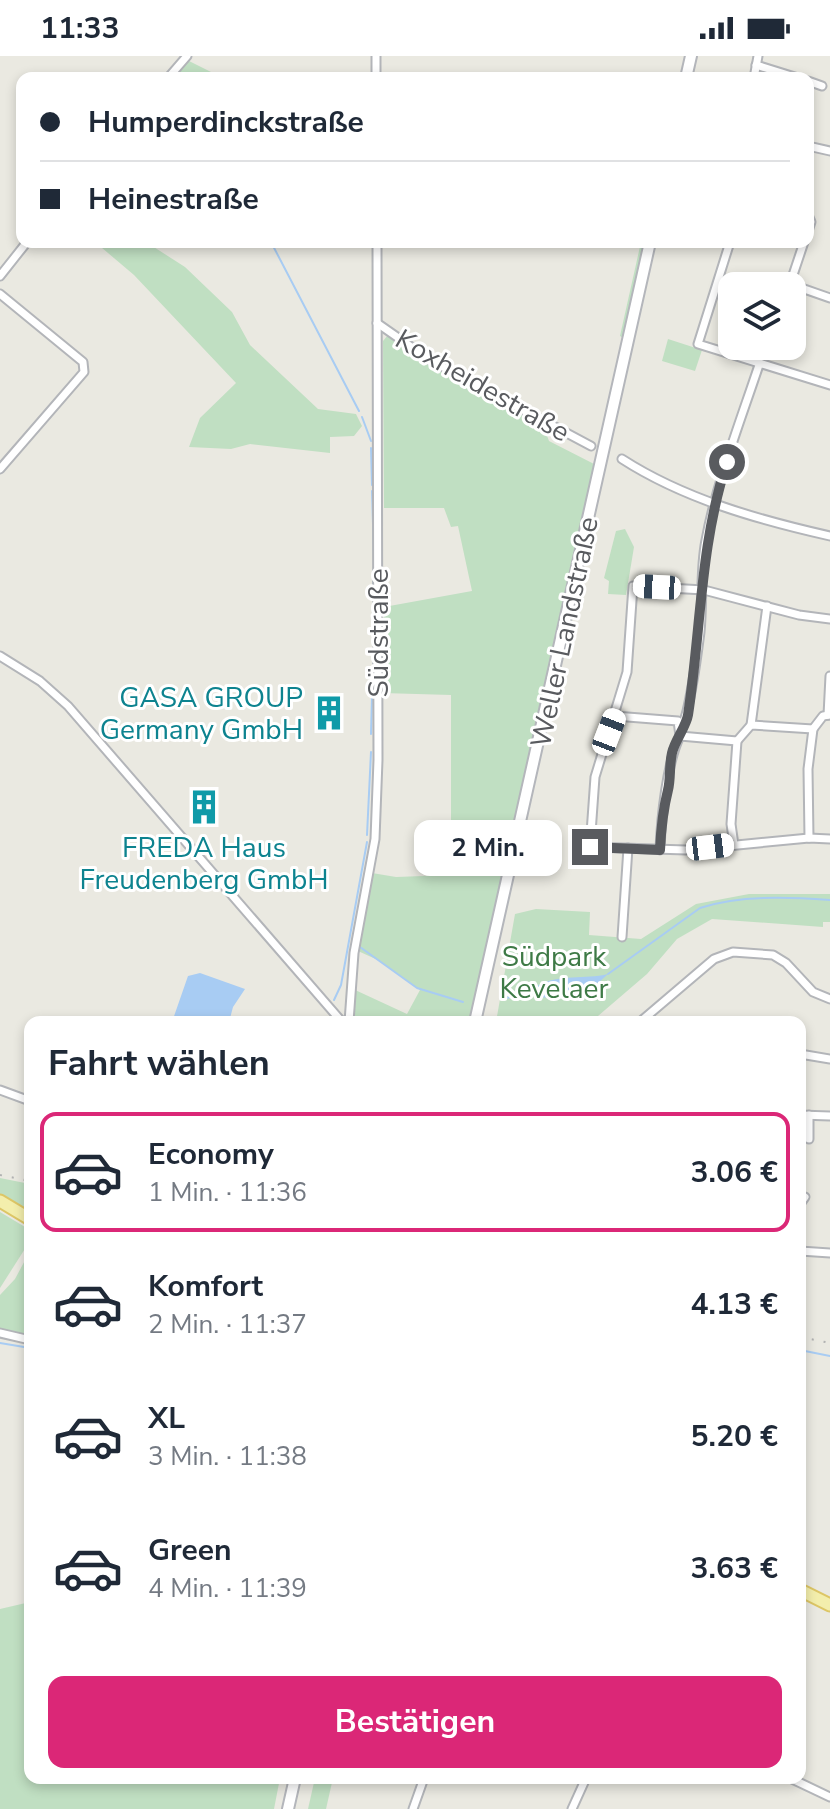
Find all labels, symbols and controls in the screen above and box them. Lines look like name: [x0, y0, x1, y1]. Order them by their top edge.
text: 11:33: [40, 8, 119, 49]
text: Humperdinckstraße: [88, 102, 364, 143]
text: Heinestraße: [88, 179, 259, 220]
map controls: [718, 272, 806, 360]
button: layers: [718, 272, 806, 360]
street label: Koxheidestraße: [388, 321, 577, 451]
route start: [709, 444, 745, 480]
street label: Weller Landstraße: [522, 513, 608, 751]
street label: Südstraße: [360, 568, 398, 698]
car: [632, 574, 682, 600]
place label: GASA GROUP Germany GmbH: [100, 679, 303, 749]
building icon: GASA GROUP Germany GmbH: [310, 694, 348, 732]
car: [589, 705, 629, 759]
building icon: FREDA Haus Freudenberg GmbH: [185, 788, 223, 826]
callout: 2 Min.: [414, 819, 562, 875]
place label: FREDA Haus Freudenberg GmbH: [79, 829, 329, 899]
route end: [572, 829, 608, 865]
text: 2 Min.: [451, 830, 525, 865]
car: [685, 832, 735, 862]
park label: Südpark Kevelaer: [499, 938, 609, 1008]
text: Fahrt wählen: [48, 1039, 270, 1088]
text: Economy: [148, 1134, 274, 1175]
icon: car: [52, 1136, 124, 1208]
text: 3.06 €: [690, 1152, 778, 1193]
text: 1 Min. · 11:36: [148, 1175, 307, 1210]
text: Komfort: [148, 1266, 263, 1307]
icon: car: [52, 1268, 124, 1340]
text: 4.13 €: [690, 1284, 778, 1325]
text: 2 Min. · 11:37: [148, 1307, 307, 1342]
text: XL: [148, 1398, 185, 1439]
icon: car: [52, 1400, 124, 1472]
text: 5.20 €: [690, 1416, 778, 1457]
text: 3 Min. · 11:38: [148, 1439, 307, 1474]
text: Green: [148, 1530, 232, 1571]
icon: car: [52, 1532, 124, 1604]
text: 3.63 €: [690, 1548, 778, 1589]
text: 4 Min. · 11:39: [148, 1571, 307, 1606]
button: Bestätigen: [48, 1676, 782, 1768]

